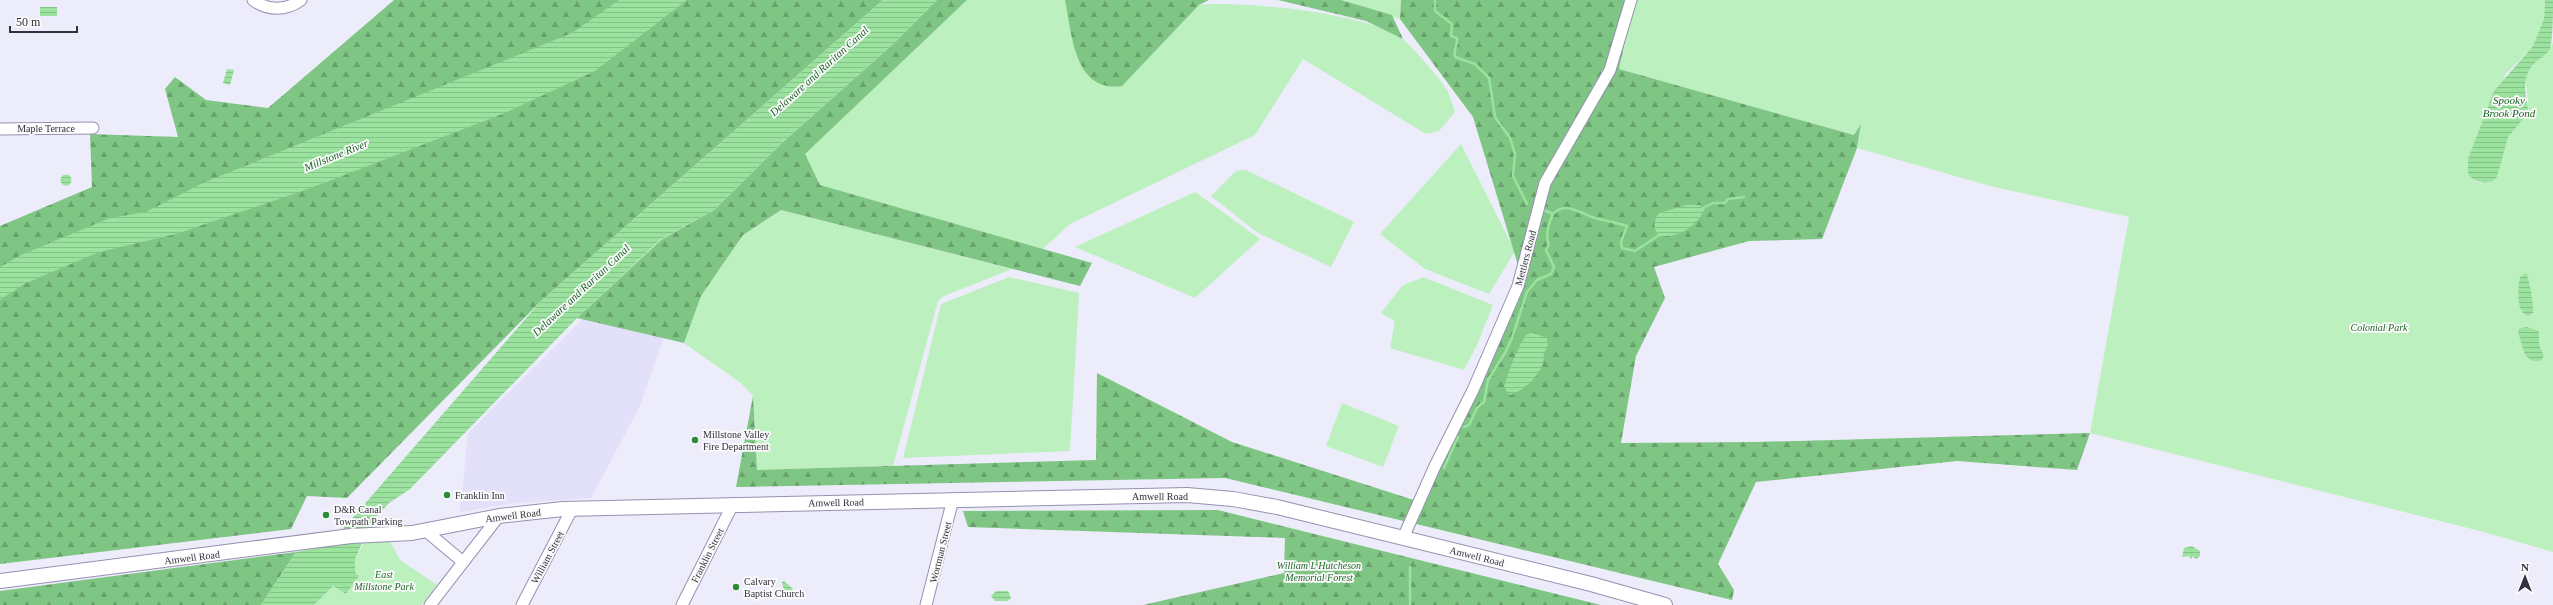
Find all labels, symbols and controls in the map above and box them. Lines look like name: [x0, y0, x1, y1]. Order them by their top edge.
scale bar: [10, 8, 77, 34]
text: 50 m: [16, 15, 41, 29]
water label: Delaware and Raritan Canal: [767, 24, 871, 119]
water label: Spooky Brook Pond: [2483, 94, 2536, 119]
street label: Maple Terrace: [17, 123, 75, 134]
water label: Millstone River: [301, 136, 370, 174]
street label: Mettlers Road: [1513, 229, 1538, 287]
water label: Delaware and Raritan Canal: [529, 242, 632, 339]
park label: Colonial Park: [2351, 322, 2408, 333]
place label: Millstone Valley Fire Department: [703, 429, 769, 452]
marker: Millstone Valley Fire Department: [690, 435, 700, 445]
marker: Franklin Inn: [442, 490, 452, 500]
place label: Franklin Inn: [455, 490, 505, 501]
street label: Amwell Road: [1132, 491, 1188, 502]
street label: Amwell Road: [808, 497, 864, 508]
place label: D&R Canal Towpath Parking: [334, 504, 402, 527]
street label: Amwell Road: [485, 507, 541, 524]
marker: D&R Canal Towpath Parking: [321, 510, 331, 520]
street label: Wortman Street: [928, 520, 953, 584]
street label: Franklin Street: [689, 526, 726, 584]
street label: William Street: [529, 529, 566, 586]
street label: Amwell Road: [1448, 544, 1505, 569]
street label: Amwell Road: [164, 549, 220, 566]
north arrow: [2505, 557, 2545, 597]
park label: William L Hutcheson Memorial Forest: [1277, 560, 1361, 583]
text: N: [2521, 561, 2529, 573]
park label: East Millstone Park: [353, 569, 414, 592]
place label: Calvary Baptist Church: [744, 576, 804, 599]
marker: Calvary Baptist Church: [731, 582, 741, 592]

